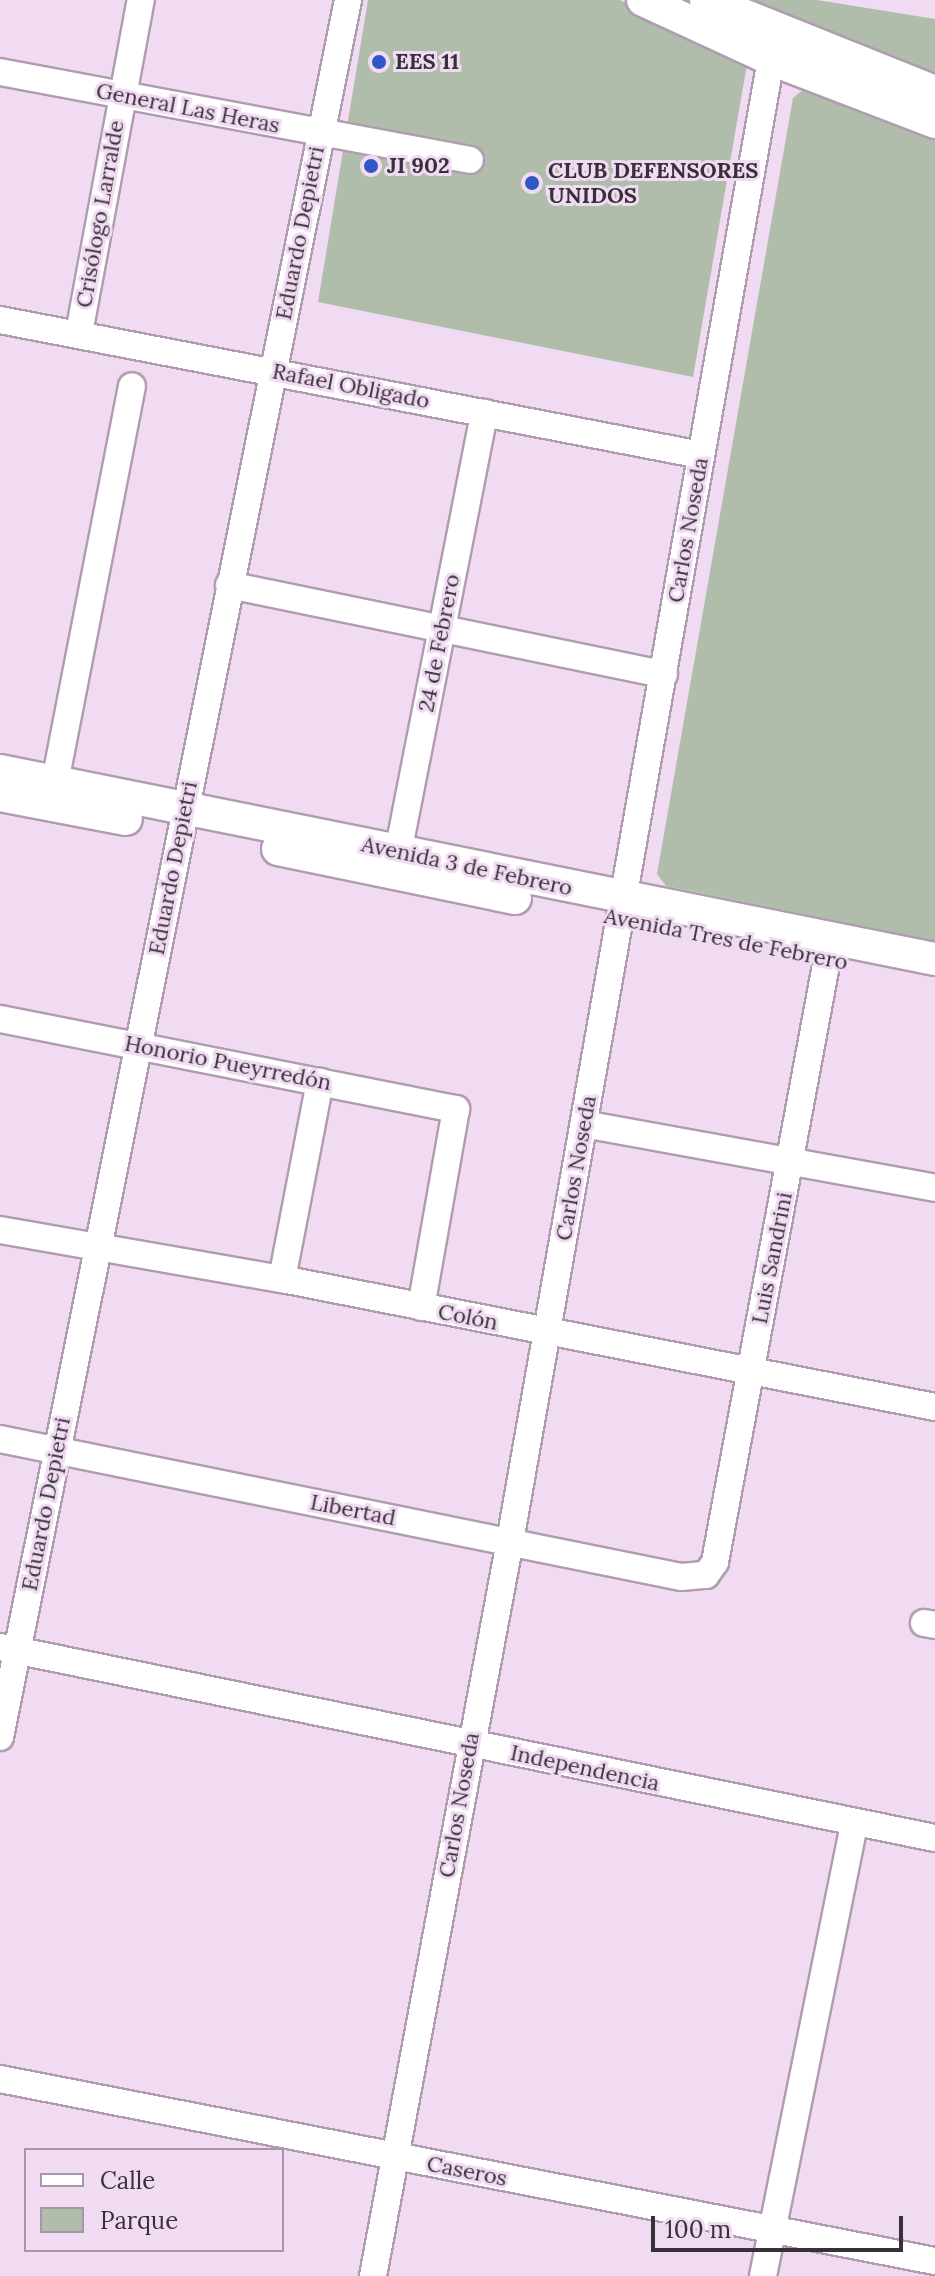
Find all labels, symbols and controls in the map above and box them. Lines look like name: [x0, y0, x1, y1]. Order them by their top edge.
place label: EES 11: [395, 49, 459, 75]
marker: EES 11: [370, 53, 388, 71]
street label: General Las Heras: [94, 77, 282, 139]
street label: Crisólogo Larralde: [71, 118, 129, 310]
street label: Eduardo Depietri: [270, 144, 330, 322]
place label: JI 902: [387, 153, 450, 179]
marker: JI 902: [362, 157, 380, 175]
place label: CLUB DEFENSORES UNIDOS: [548, 157, 758, 208]
marker: CLUB DEFENSORES UNIDOS: [523, 174, 541, 192]
street label: Rafael Obligado: [270, 358, 432, 414]
street label: Carlos Noseda: [662, 455, 714, 605]
street label: 24 de Febrero: [413, 572, 465, 714]
street label: Eduardo Depietri: [143, 779, 203, 957]
street label: Avenida 3 de Febrero: [359, 831, 575, 901]
street label: Avenida Tres de Febrero: [602, 902, 850, 976]
street label: Honorio Pueyrredón: [122, 1030, 334, 1096]
street label: Carlos Noseda: [550, 1093, 602, 1243]
street label: Luis Sandrini: [746, 1190, 798, 1326]
street label: Colón: [436, 1298, 500, 1336]
street label: Eduardo Depietri: [16, 1415, 76, 1593]
street label: Libertad: [308, 1489, 398, 1531]
street label: Carlos Noseda: [433, 1730, 485, 1880]
street label: Independencia: [508, 1739, 662, 1797]
legend: [24, 2148, 284, 2252]
street label: Caseros: [425, 2150, 509, 2192]
text: Calle: [100, 2165, 155, 2196]
scale bar: [655, 2200, 907, 2250]
text: Parque: [100, 2205, 178, 2236]
text: 100 m: [665, 2214, 731, 2245]

